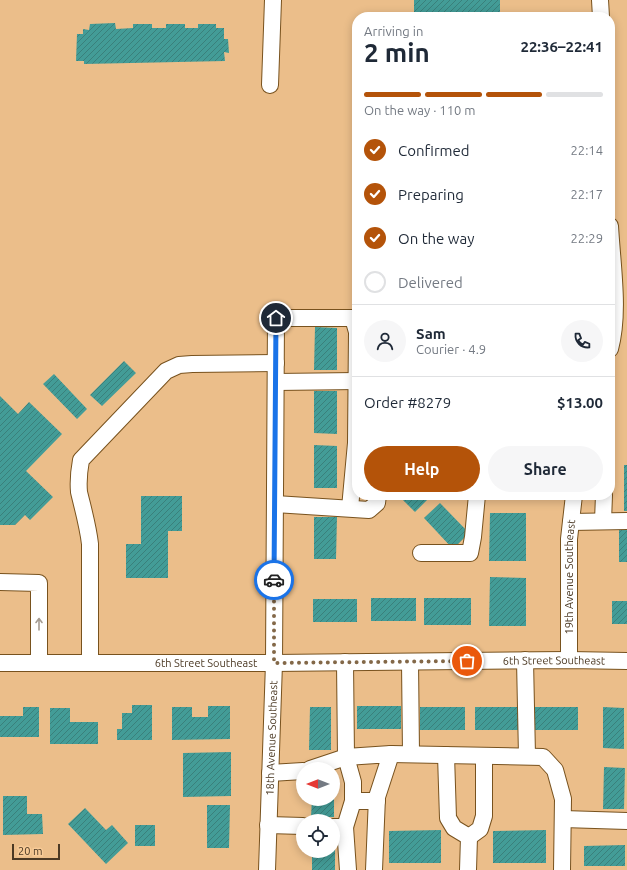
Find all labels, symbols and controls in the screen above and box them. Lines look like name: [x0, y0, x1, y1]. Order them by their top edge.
text: Arriving in: [364, 24, 423, 38]
text: 2 min: [364, 38, 430, 67]
text: 22:36–22:41: [520, 38, 603, 55]
text: On the way · 110 m: [364, 103, 476, 117]
icon: check: [364, 139, 386, 161]
text: Confirmed: [398, 142, 470, 159]
text: 22:14: [570, 143, 603, 157]
icon: check: [364, 183, 386, 205]
text: Preparing: [398, 186, 464, 203]
text: 22:17: [570, 187, 603, 201]
icon: check: [364, 227, 386, 249]
text: On the way: [398, 230, 474, 247]
text: 22:29: [570, 231, 603, 245]
text: Delivered: [398, 274, 463, 291]
pin: [259, 301, 293, 335]
icon: home: [265, 307, 287, 329]
button: person: [364, 320, 406, 362]
button: phone: [561, 320, 603, 362]
text: Sam: [416, 325, 446, 342]
text: Courier · 4.9: [416, 342, 486, 356]
text: Order #8279: [364, 394, 451, 411]
text: $13.00: [557, 394, 603, 411]
button: Help: [364, 446, 480, 492]
button: Share: [488, 446, 603, 492]
street label: 19th Avenue Southeast: [563, 518, 577, 635]
courier: [254, 560, 294, 600]
icon: car: [263, 569, 285, 591]
one-way arrow: [35, 618, 43, 631]
pin: [450, 644, 484, 678]
icon: bag: [456, 650, 478, 672]
street label: 6th Street Southeast: [503, 654, 606, 667]
street label: 6th Street Southeast: [155, 657, 258, 669]
street label: 18th Avenue Southeast: [264, 680, 279, 796]
north arrow: [296, 762, 340, 806]
map controls: [296, 762, 340, 858]
button: locate: [296, 814, 340, 858]
scale bar: [12, 842, 60, 861]
text: 20 m: [18, 845, 42, 857]

